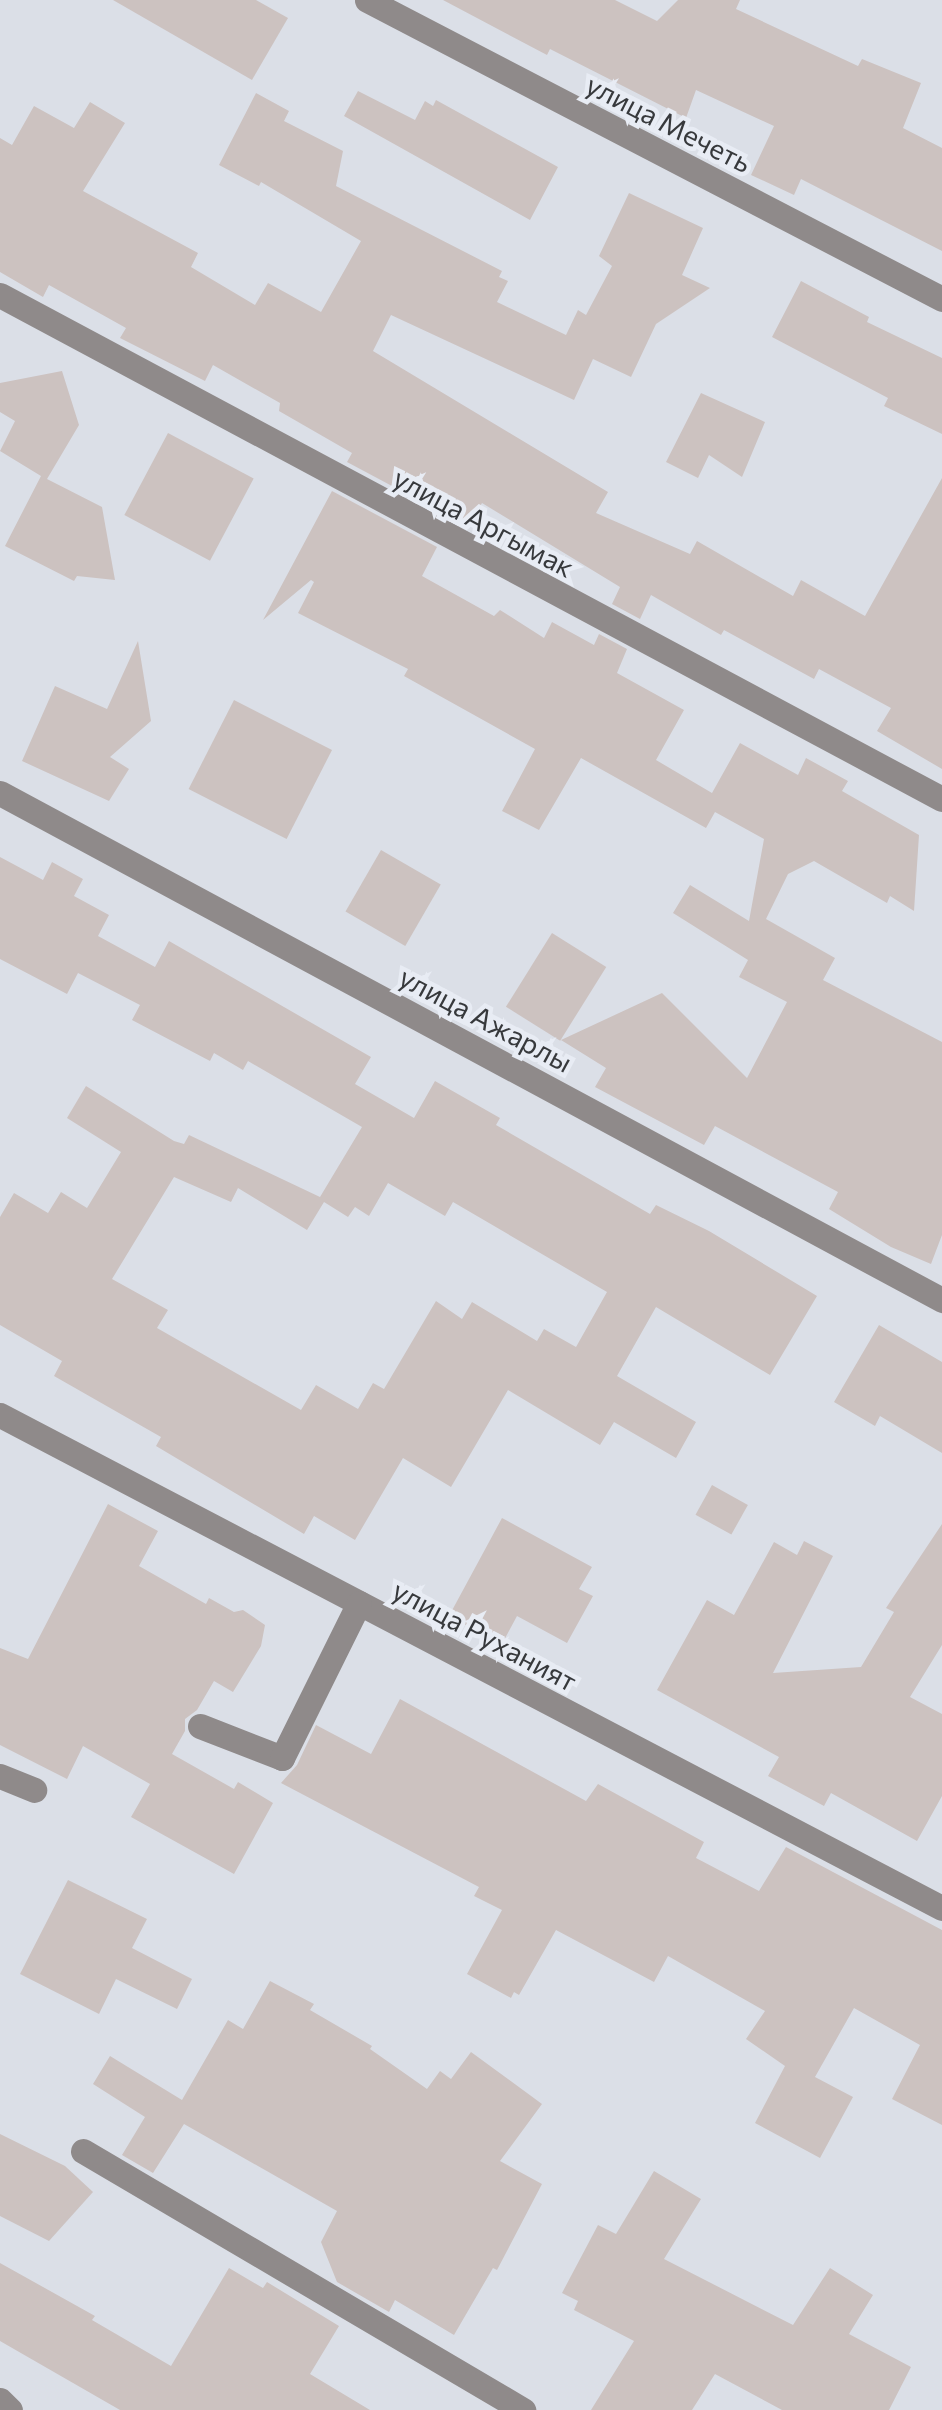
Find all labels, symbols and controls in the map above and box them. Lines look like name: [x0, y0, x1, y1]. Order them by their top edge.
street label: улица Мечеть: [581, 67, 757, 179]
street label: улица Аргымак: [388, 460, 580, 584]
street label: улица Ажарлы: [394, 959, 578, 1079]
street label: улица Руханият: [387, 1572, 583, 1698]

